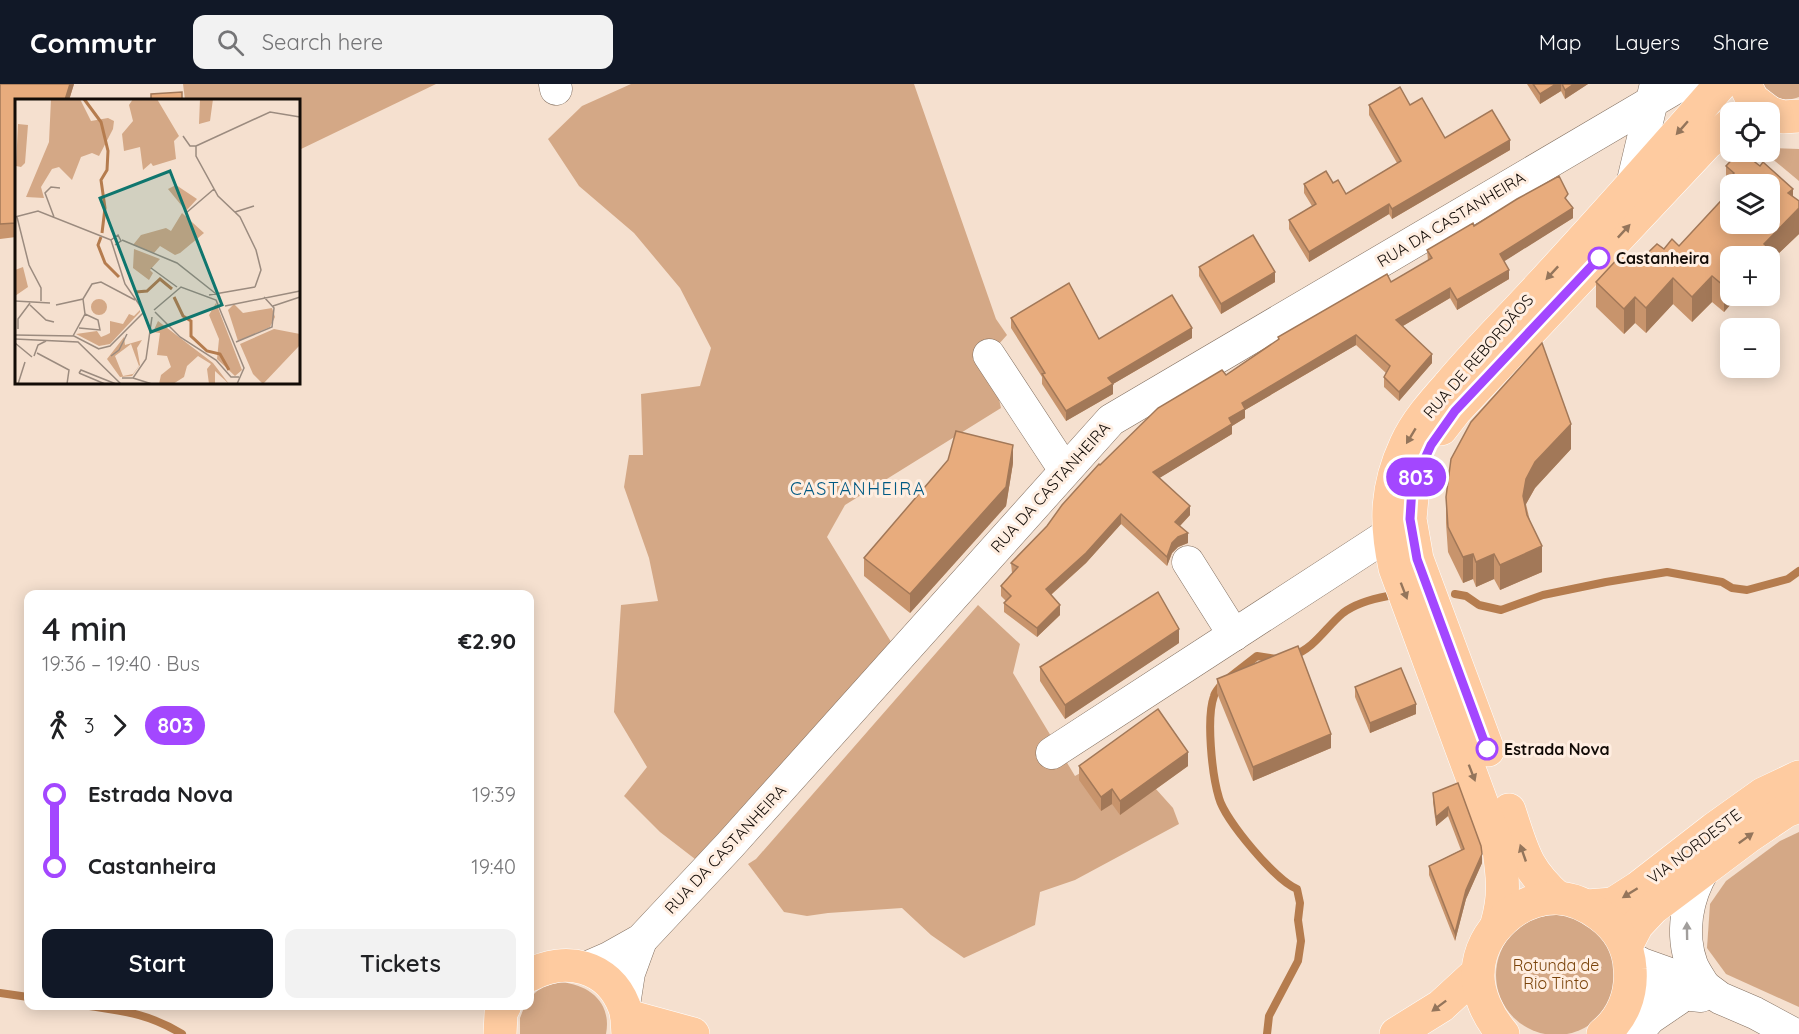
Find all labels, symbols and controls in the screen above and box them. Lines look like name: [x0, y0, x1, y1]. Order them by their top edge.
search box: [193, 15, 613, 69]
text: Commutr: [30, 25, 157, 60]
icon: search: [214, 26, 247, 59]
text: Search here: [262, 28, 383, 56]
text: Map: [1539, 29, 1582, 55]
text: Layers: [1615, 29, 1680, 55]
text: Share: [1713, 29, 1769, 55]
inset map: [15, 99, 300, 384]
map controls: [1720, 102, 1780, 378]
button: locate: [1720, 102, 1780, 162]
one-way arrow: [1676, 120, 1689, 135]
street label: RUA DA CASTANHEIRA: [1373, 167, 1529, 271]
button: layers: [1720, 174, 1780, 234]
one-way arrow: [1617, 224, 1630, 239]
button: +: [1720, 246, 1780, 306]
marker: Castanheira: [1588, 247, 1610, 269]
place label: Castanheira: [1616, 248, 1709, 268]
one-way arrow: [1546, 265, 1559, 280]
street label: RUA DE REBORDÃOS: [1419, 290, 1537, 422]
button: −: [1720, 318, 1780, 378]
street label: RUA DA CASTANHEIRA: [986, 417, 1114, 557]
one-way arrow: [1406, 428, 1416, 445]
line badge: 803: [1382, 458, 1450, 496]
text: 803: [1398, 464, 1434, 490]
district label: CASTANHEIRA: [790, 477, 926, 500]
one-way arrow: [1399, 582, 1409, 600]
text: 4 min: [42, 608, 127, 649]
text: €2.90: [458, 627, 516, 655]
text: 19:36 – 19:40 · Bus: [42, 651, 200, 676]
icon: walk: [42, 709, 75, 742]
icon: forward: [103, 709, 136, 742]
text: 803: [157, 712, 193, 738]
text: 3: [84, 713, 94, 738]
marker: Estrada Nova: [1476, 738, 1498, 760]
place label: Estrada Nova: [1504, 739, 1609, 759]
one-way arrow: [1468, 764, 1478, 782]
text: Estrada Nova: [88, 780, 233, 808]
street label: RUA DA CASTANHEIRA: [660, 780, 790, 918]
text: 19:39: [472, 782, 516, 807]
street label: VIA NORDESTE: [1643, 804, 1745, 888]
one-way arrow: [1738, 832, 1754, 844]
one-way arrow: [1518, 844, 1528, 862]
text: Castanheira: [88, 852, 216, 880]
text: 19:40: [471, 854, 516, 879]
one-way arrow: [1622, 887, 1638, 898]
one-way arrow: [1683, 921, 1692, 940]
button: Start: [42, 929, 273, 998]
button: Tickets: [285, 929, 516, 998]
park label: Rotunda de Rio Tinto: [1513, 955, 1599, 993]
one-way arrow: [1432, 1000, 1448, 1012]

